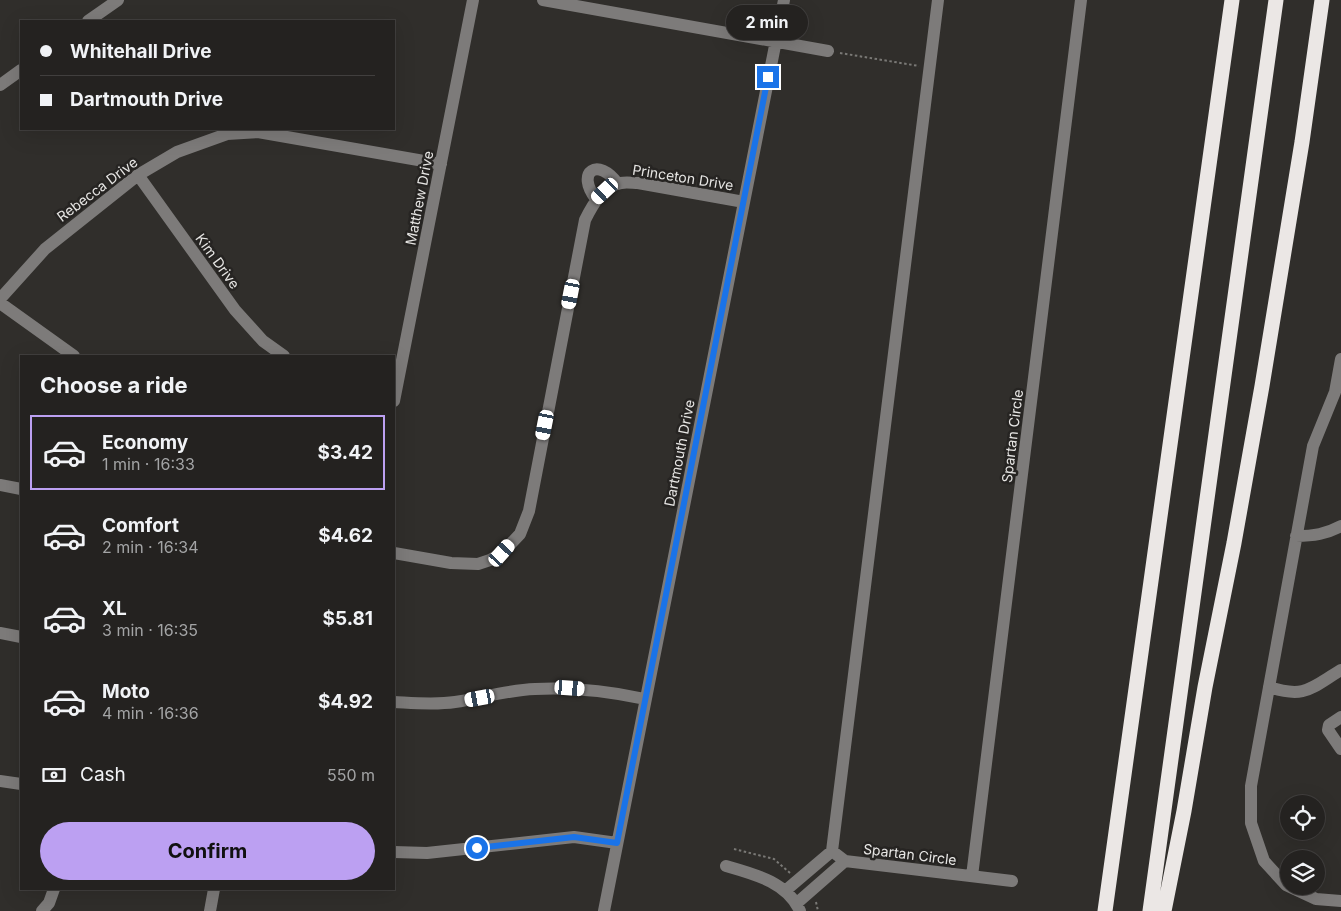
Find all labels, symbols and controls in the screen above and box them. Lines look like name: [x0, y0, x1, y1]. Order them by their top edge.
callout: 2 min: [727, 5, 809, 40]
text: 2 min: [746, 12, 788, 32]
text: Whitehall Drive: [70, 40, 212, 63]
route end: [757, 66, 779, 88]
text: Dartmouth Drive: [70, 88, 223, 111]
street label: Matthew Drive: [402, 149, 436, 247]
street label: Rebecca Drive: [53, 153, 141, 225]
street label: Princeton Drive: [631, 161, 735, 193]
car: [588, 175, 621, 207]
street label: Kim Drive: [192, 230, 244, 292]
car: [560, 278, 581, 310]
text: Choose a ride: [40, 372, 188, 398]
street label: Spartan Circle: [998, 388, 1026, 484]
street label: Dartmouth Drive: [660, 398, 698, 508]
car: [534, 409, 555, 441]
icon: car: [42, 430, 87, 475]
text: Economy: [102, 431, 188, 454]
text: $3.42: [318, 441, 373, 464]
text: 1 min · 16:33: [102, 454, 195, 474]
icon: car: [42, 513, 87, 558]
text: Comfort: [102, 514, 179, 537]
text: $4.62: [318, 524, 373, 547]
text: 2 min · 16:34: [102, 537, 198, 557]
car: [486, 537, 517, 569]
icon: car: [42, 596, 87, 641]
text: XL: [102, 597, 127, 620]
text: $5.81: [322, 607, 373, 630]
text: 3 min · 16:35: [102, 620, 198, 640]
icon: car: [42, 679, 87, 724]
car: [554, 679, 585, 697]
text: Moto: [102, 680, 150, 703]
car: [463, 688, 496, 708]
text: $4.92: [318, 690, 373, 713]
text: 4 min · 16:36: [102, 703, 199, 723]
icon: cash: [40, 761, 68, 789]
text: Cash: [80, 763, 126, 786]
text: 550 m: [327, 765, 375, 785]
map controls: [1280, 795, 1325, 895]
button: locate: [1280, 795, 1325, 840]
button: Confirm: [40, 822, 375, 880]
route start: [466, 837, 488, 859]
street label: Spartan Circle: [862, 840, 958, 868]
button: layers: [1280, 850, 1325, 895]

